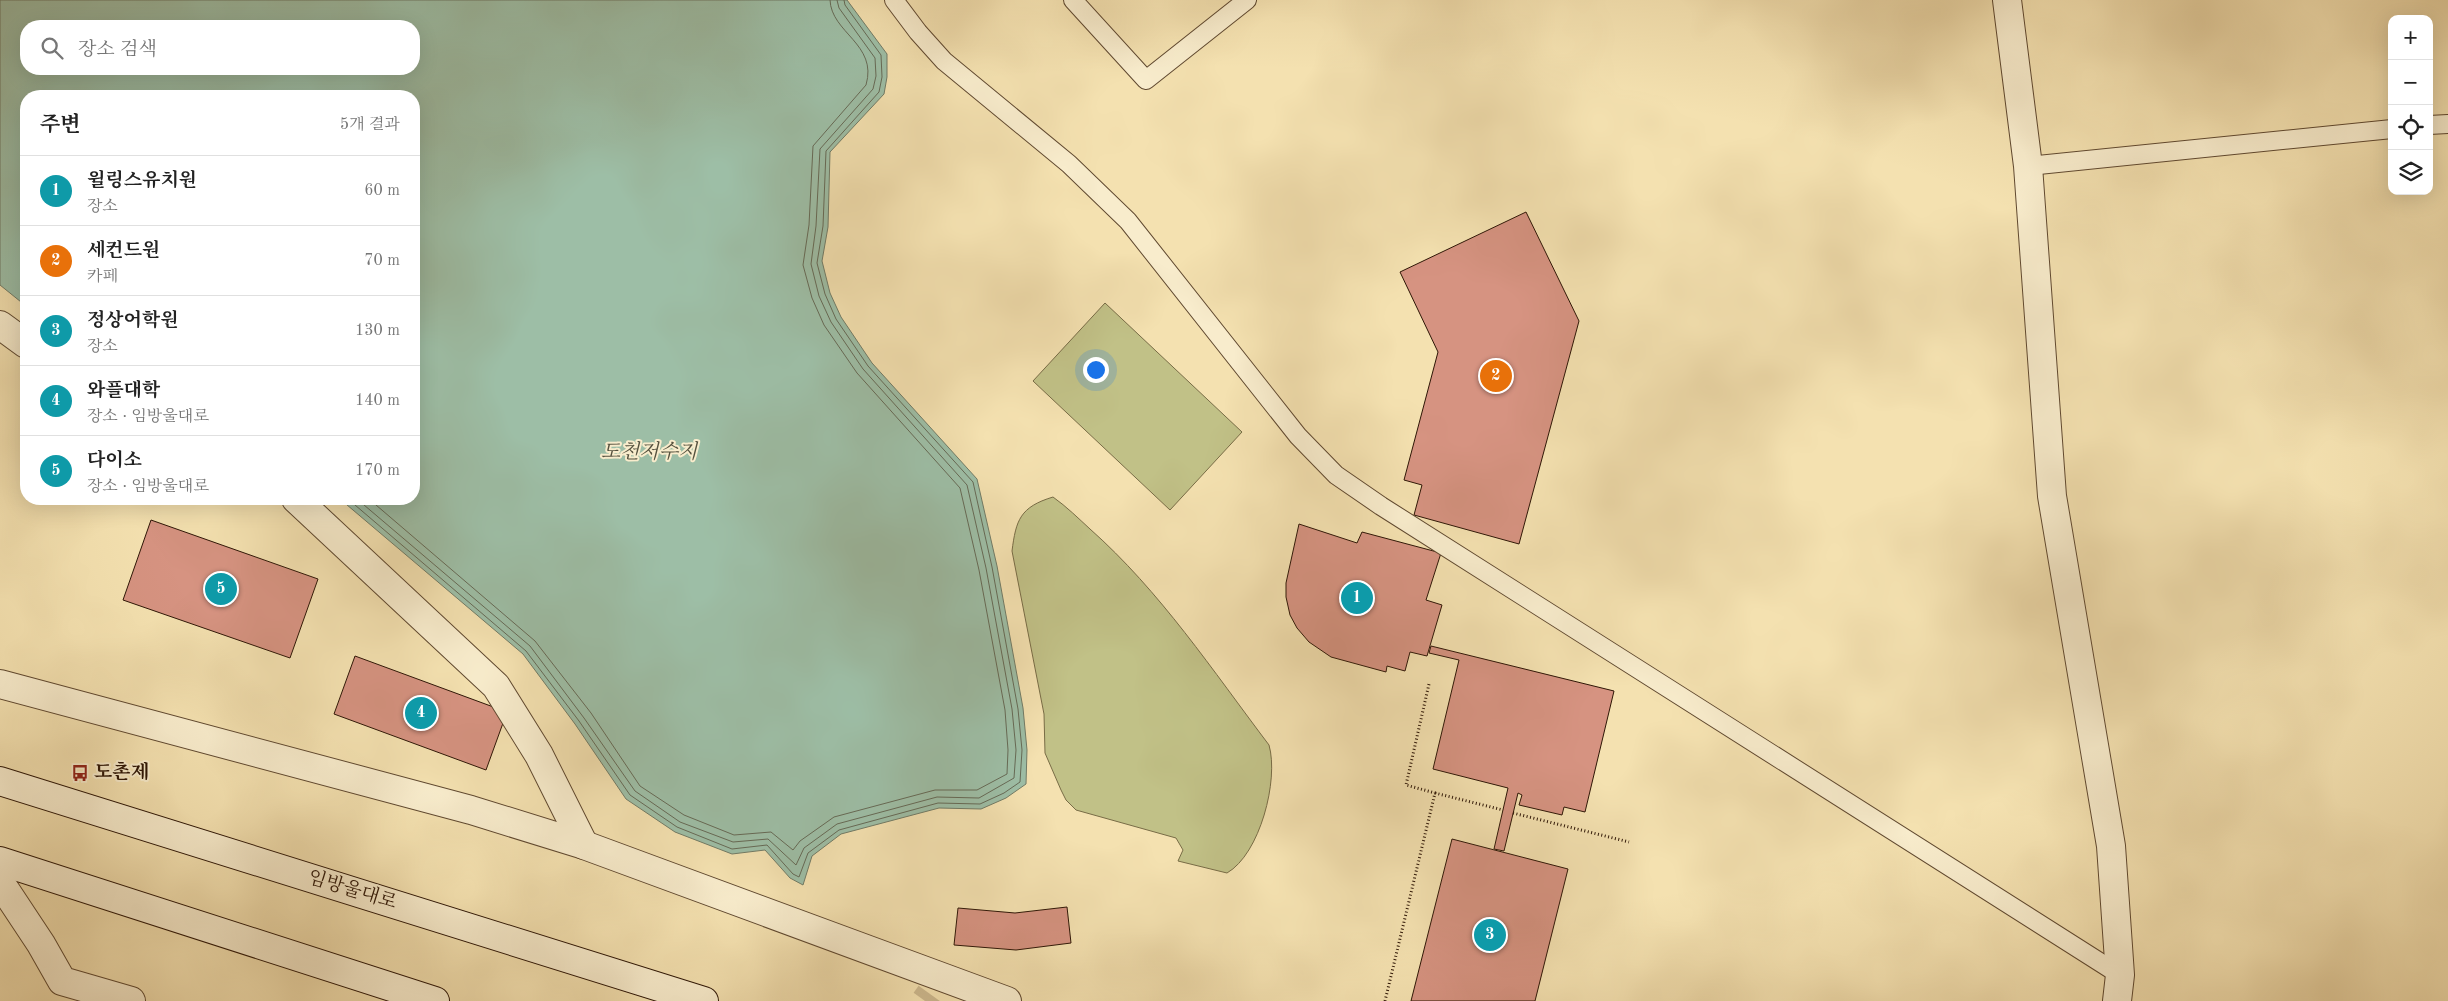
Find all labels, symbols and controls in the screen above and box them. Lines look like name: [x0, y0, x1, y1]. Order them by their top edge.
map controls: [2388, 15, 2433, 195]
button: +: [2388, 15, 2433, 60]
search box: [20, 20, 420, 75]
icon: search: [38, 34, 66, 62]
text: 장소 검색: [78, 41, 157, 60]
button: −: [2388, 60, 2433, 105]
button: locate: [2388, 105, 2433, 150]
text: 주변: [40, 115, 81, 136]
text: 5개 결과: [340, 117, 400, 133]
button: layers: [2388, 150, 2433, 195]
text: 윌링스유치원: [87, 172, 197, 191]
text: 1: [51, 183, 61, 199]
text: 60 m: [364, 183, 400, 199]
text: 장소: [87, 199, 118, 215]
text: 세컨드원: [87, 242, 160, 261]
text: 2: [51, 253, 61, 269]
text: 70 m: [364, 253, 400, 269]
text: 카페: [87, 269, 118, 285]
text: 정상어학원: [87, 312, 179, 331]
text: 3: [51, 323, 61, 339]
text: 130 m: [355, 323, 400, 339]
text: 장소: [87, 339, 118, 355]
your location: [1083, 357, 1109, 383]
pin: 2: [1480, 357, 1512, 395]
text: 와플대학: [87, 382, 160, 401]
text: 4: [51, 393, 61, 409]
text: 140 m: [355, 393, 400, 409]
text: 장소 · 임방울대로: [87, 409, 209, 425]
water label: 도천저수지: [601, 440, 699, 463]
text: 다이소: [87, 452, 142, 471]
text: 5: [51, 463, 61, 479]
text: 170 m: [355, 463, 400, 479]
text: 장소 · 임방울대로: [87, 479, 209, 495]
pin: 5: [205, 570, 237, 608]
pin: 1: [1341, 579, 1373, 617]
pin: 4: [405, 694, 437, 732]
place label: 도촌제: [94, 761, 149, 783]
bus stop icon: 도촌제: [70, 763, 90, 783]
street label: 임방울대로: [305, 867, 399, 914]
pin: 3: [1474, 916, 1506, 954]

